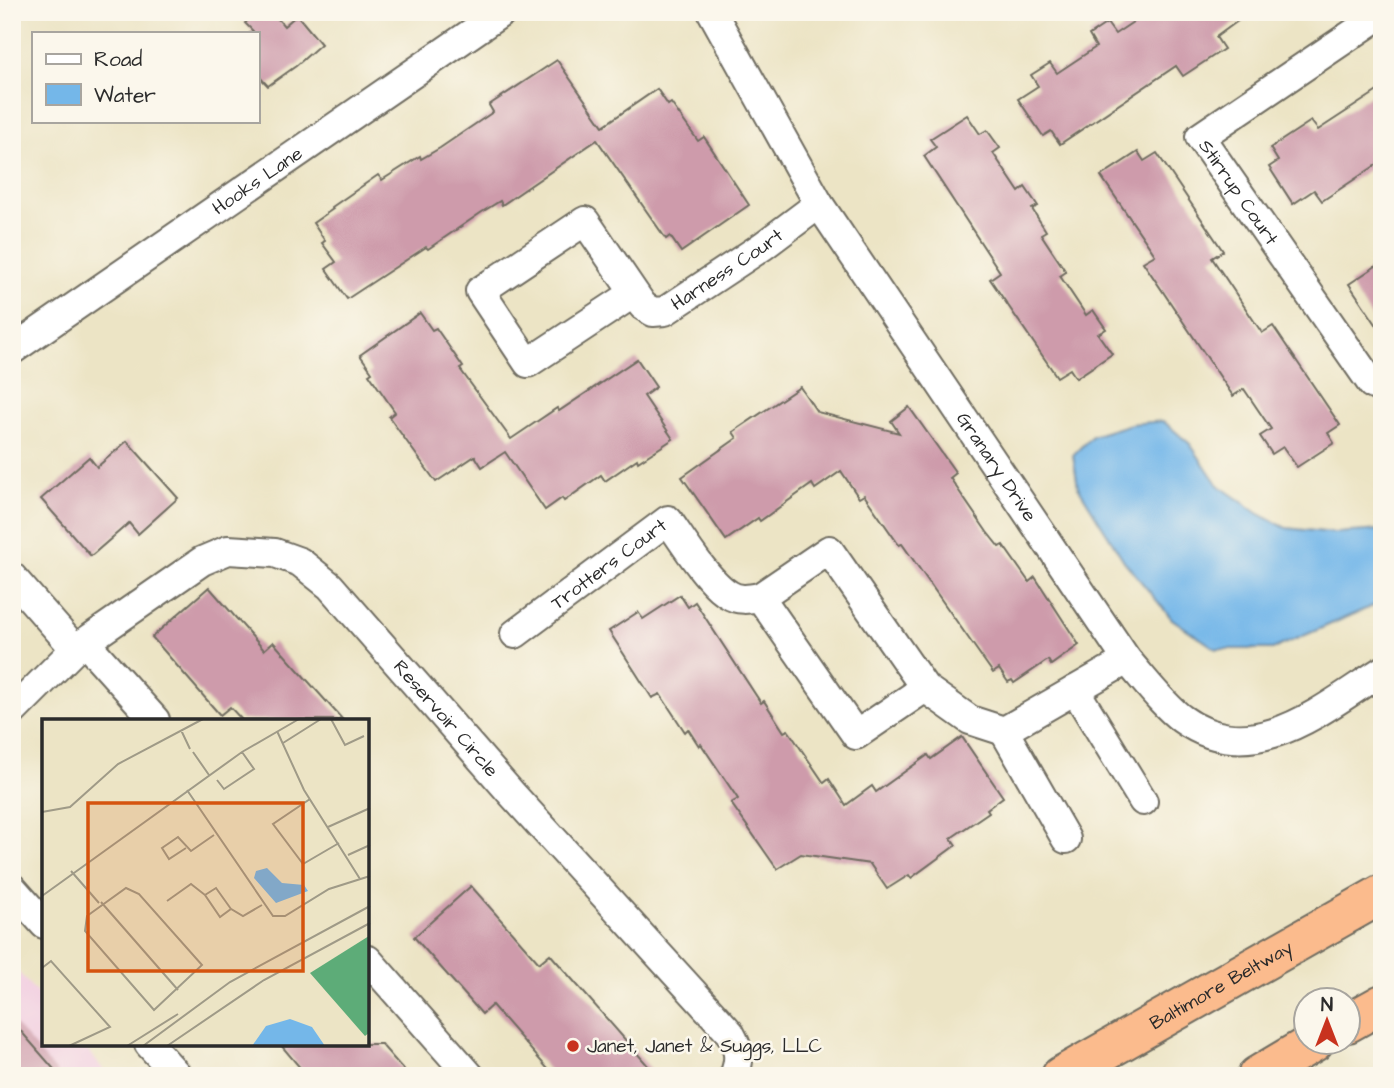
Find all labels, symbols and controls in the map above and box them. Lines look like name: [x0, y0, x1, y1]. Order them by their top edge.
legend: [32, 32, 259, 122]
text: Road: [94, 45, 142, 74]
text: Water: [94, 81, 156, 110]
street label: Stirrup Court: [1192, 134, 1285, 251]
street label: Hooks Lane: [207, 140, 308, 222]
street label: Harness Court: [666, 222, 789, 317]
street label: Granary Drive: [950, 407, 1043, 527]
street label: Trotters Court: [545, 512, 673, 616]
street label: Reservoir Circle: [387, 654, 505, 783]
inset map: [42, 719, 369, 1046]
street label: Baltimore Beltway: [1145, 934, 1299, 1037]
north arrow: [1292, 986, 1362, 1056]
text: N: [1321, 992, 1333, 1019]
place label: Janet, Janet & Suggs, LLC: [587, 1033, 823, 1061]
marker: Janet, Janet & Suggs, LLC: [565, 1038, 581, 1054]

